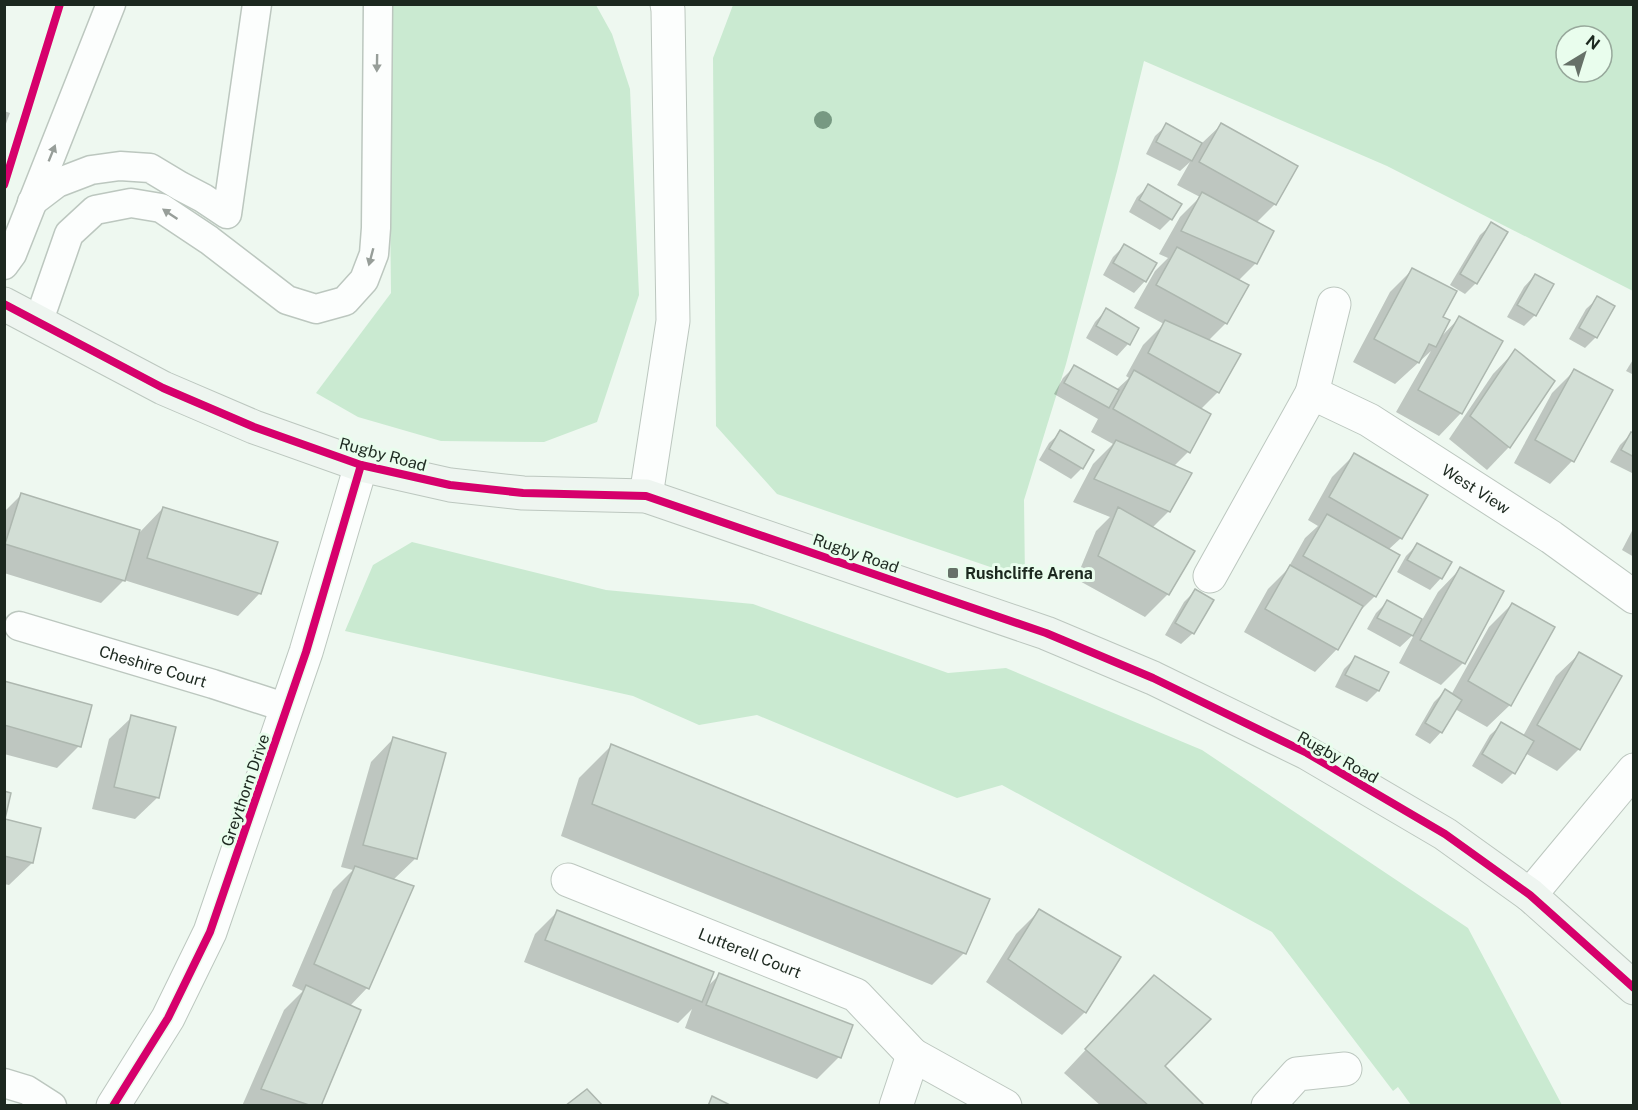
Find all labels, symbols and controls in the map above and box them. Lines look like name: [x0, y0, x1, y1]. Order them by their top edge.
north arrow: [1554, 24, 1614, 84]
text: N: [1582, 31, 1604, 54]
one-way arrow: [372, 53, 382, 72]
one-way arrow: [47, 144, 57, 162]
one-way arrow: [162, 209, 178, 220]
one-way arrow: [366, 248, 376, 267]
street label: Rugby Road: [337, 434, 429, 475]
street label: West View: [1438, 460, 1514, 519]
street label: Rugby Road: [810, 530, 901, 577]
place label: Rushcliffe Arena: [965, 564, 1093, 583]
marker: Rushcliffe Arena: [946, 566, 960, 580]
street label: Cheshire Court: [97, 642, 209, 692]
street label: Rugby Road: [1294, 727, 1382, 787]
street label: Greythorn Drive: [217, 731, 274, 849]
street label: Lutterell Court: [696, 924, 804, 982]

